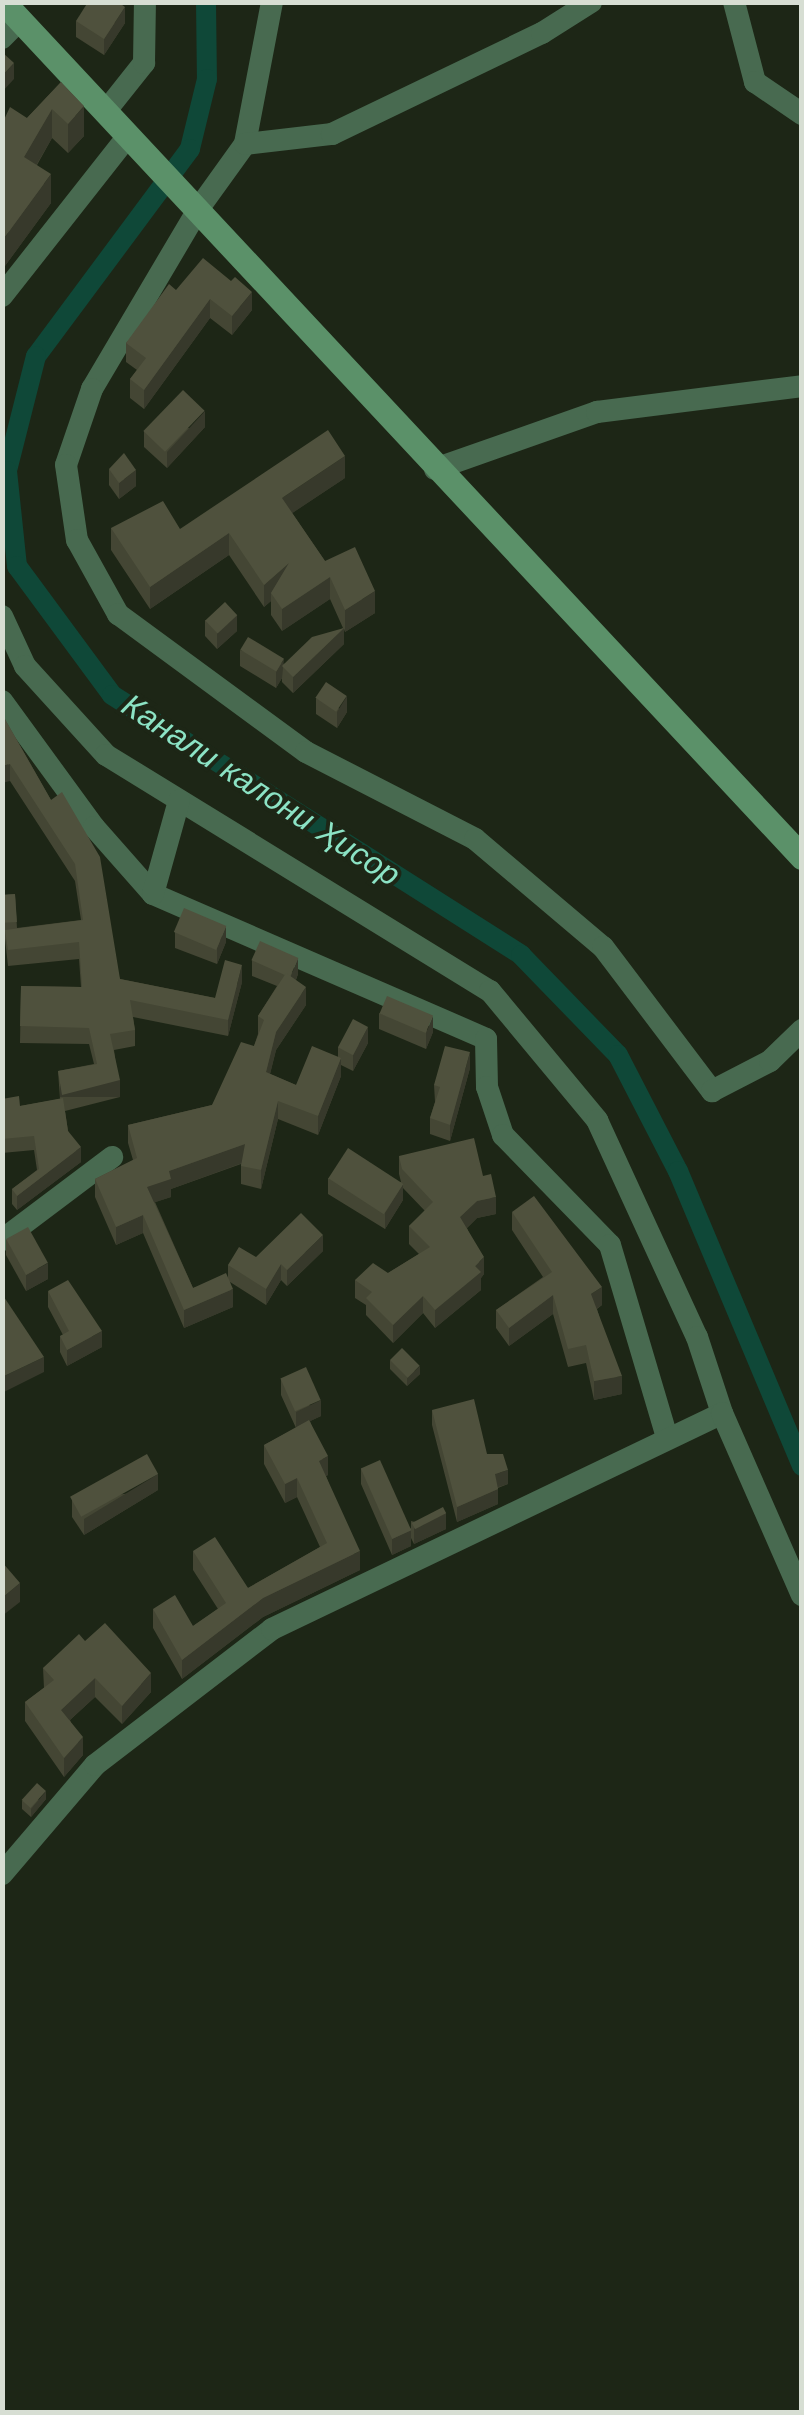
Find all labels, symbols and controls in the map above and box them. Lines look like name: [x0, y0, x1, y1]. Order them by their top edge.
water label: Канали калони Ҳисор: [115, 686, 407, 894]

